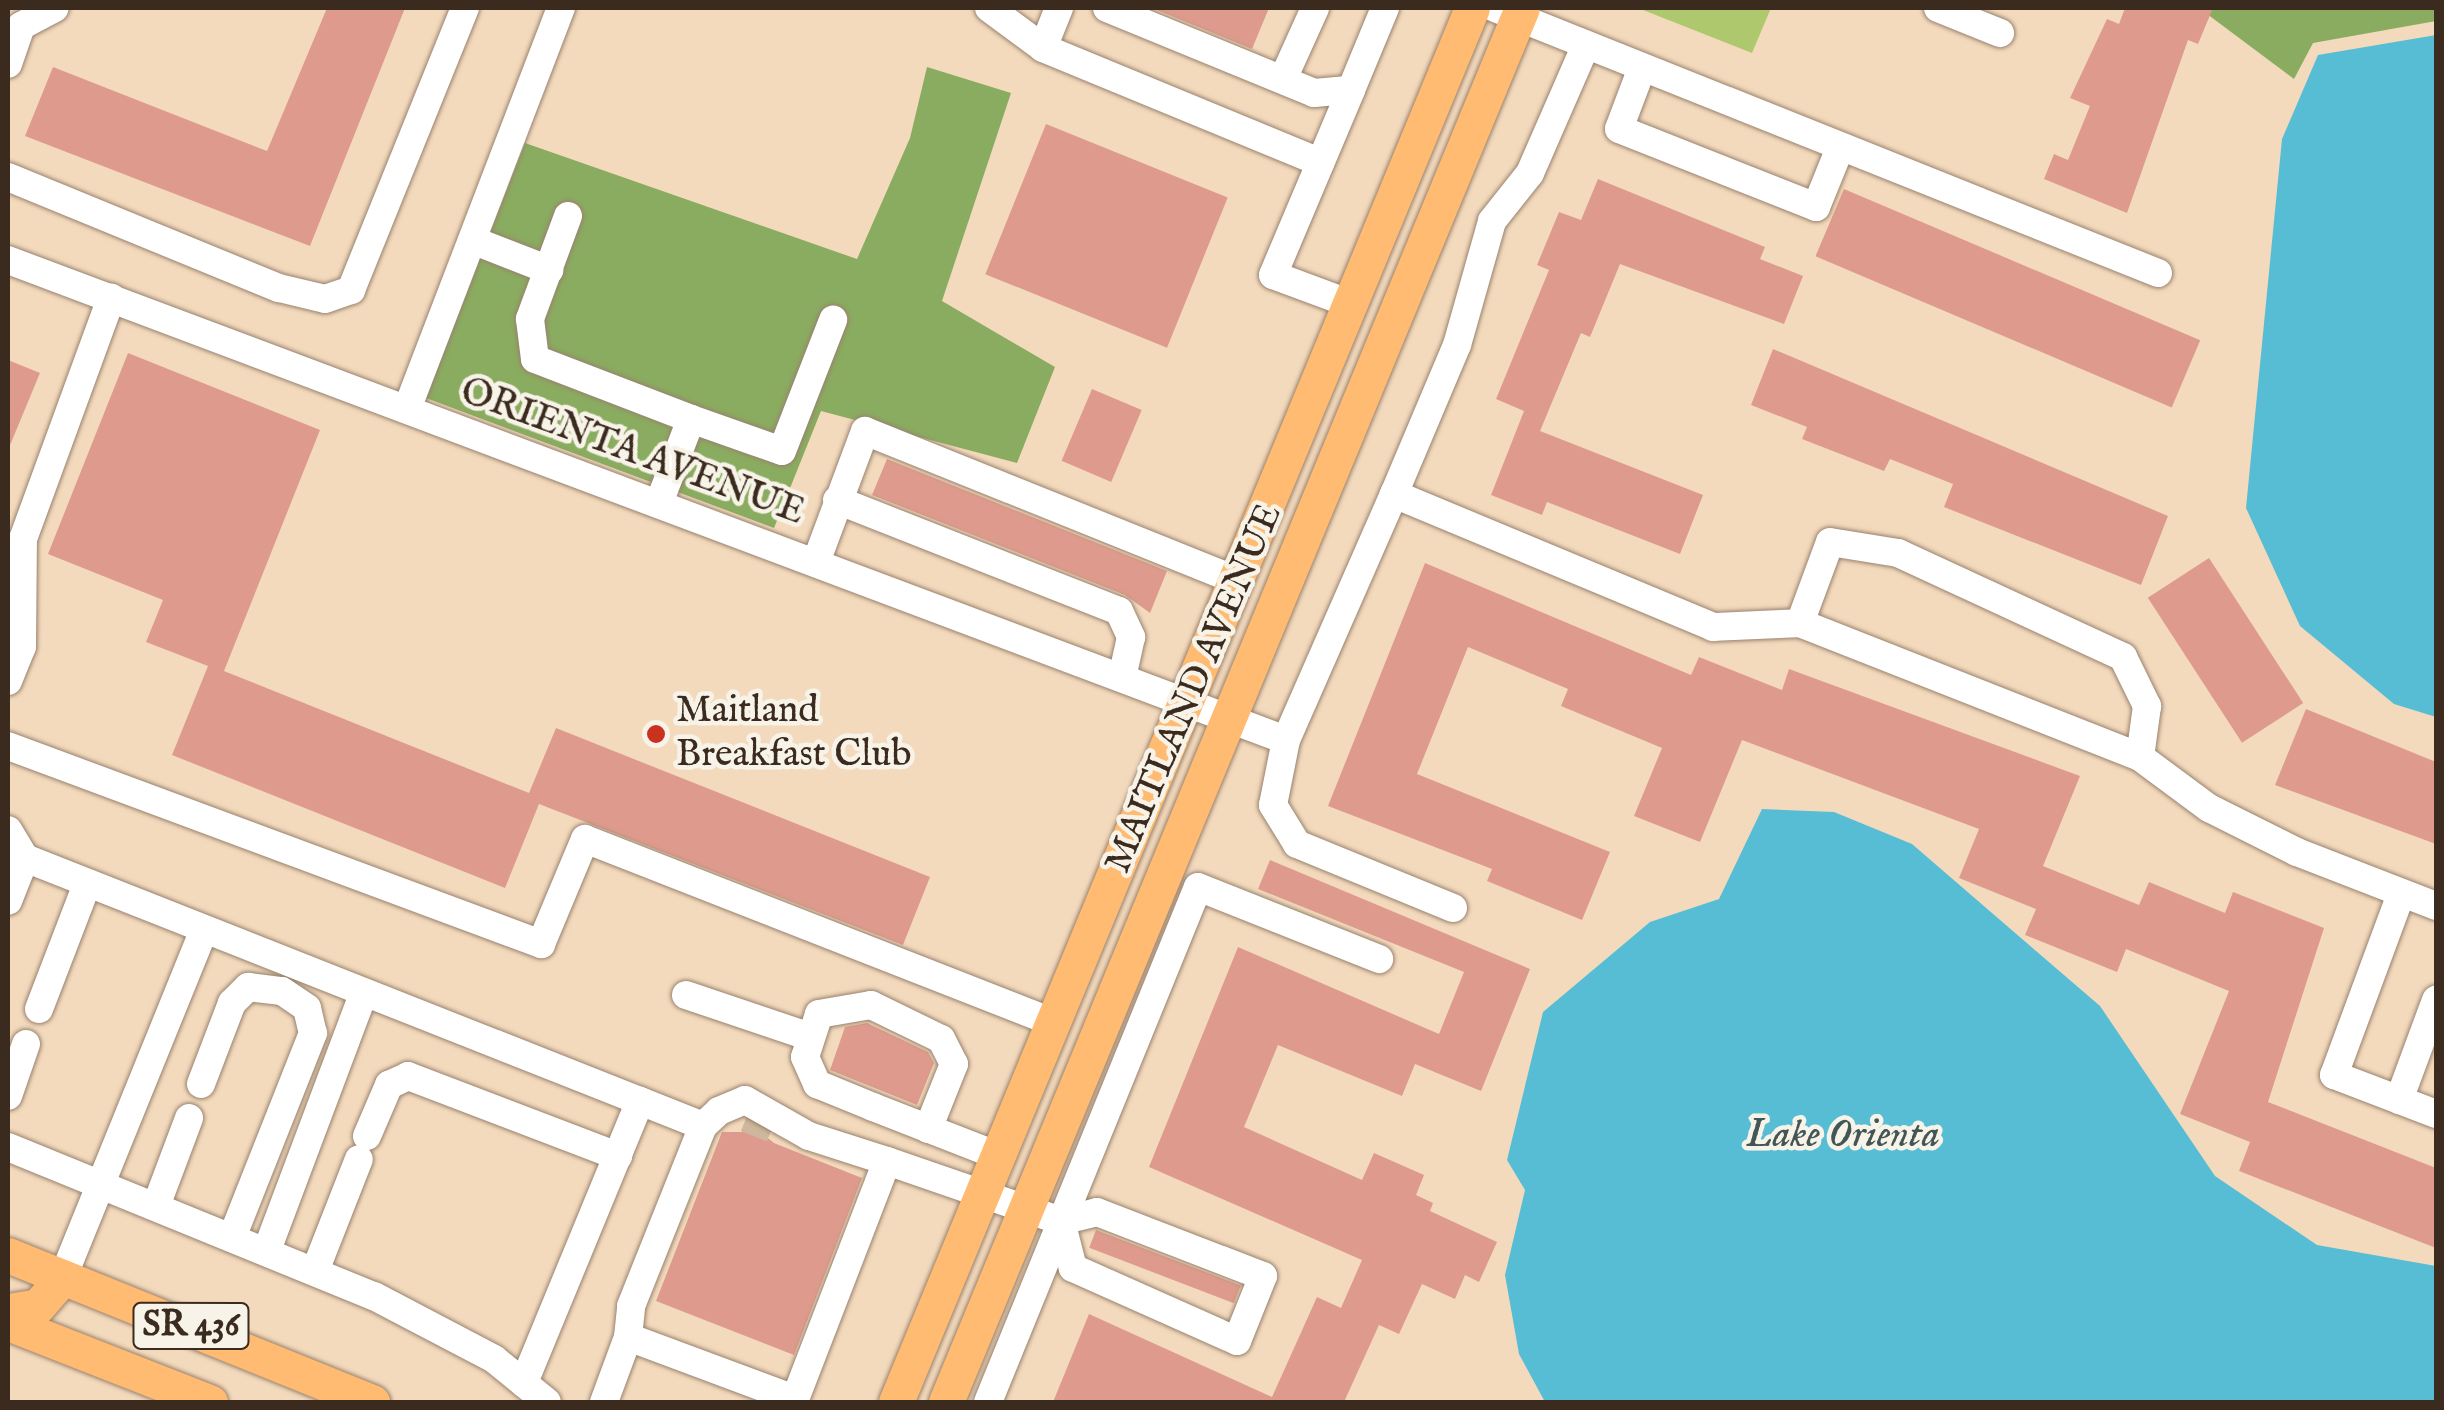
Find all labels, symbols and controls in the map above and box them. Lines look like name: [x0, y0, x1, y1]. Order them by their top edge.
street label: ORIENTA AVENUE: [454, 370, 810, 536]
street label: MAITLAND AVENUE: [1097, 498, 1293, 880]
place label: Maitland Breakfast Club: [676, 689, 912, 778]
marker: Maitland Breakfast Club: [645, 723, 667, 745]
water label: Lake Orienta: [1746, 1112, 1940, 1160]
road number: SR 436: [131, 1296, 251, 1356]

